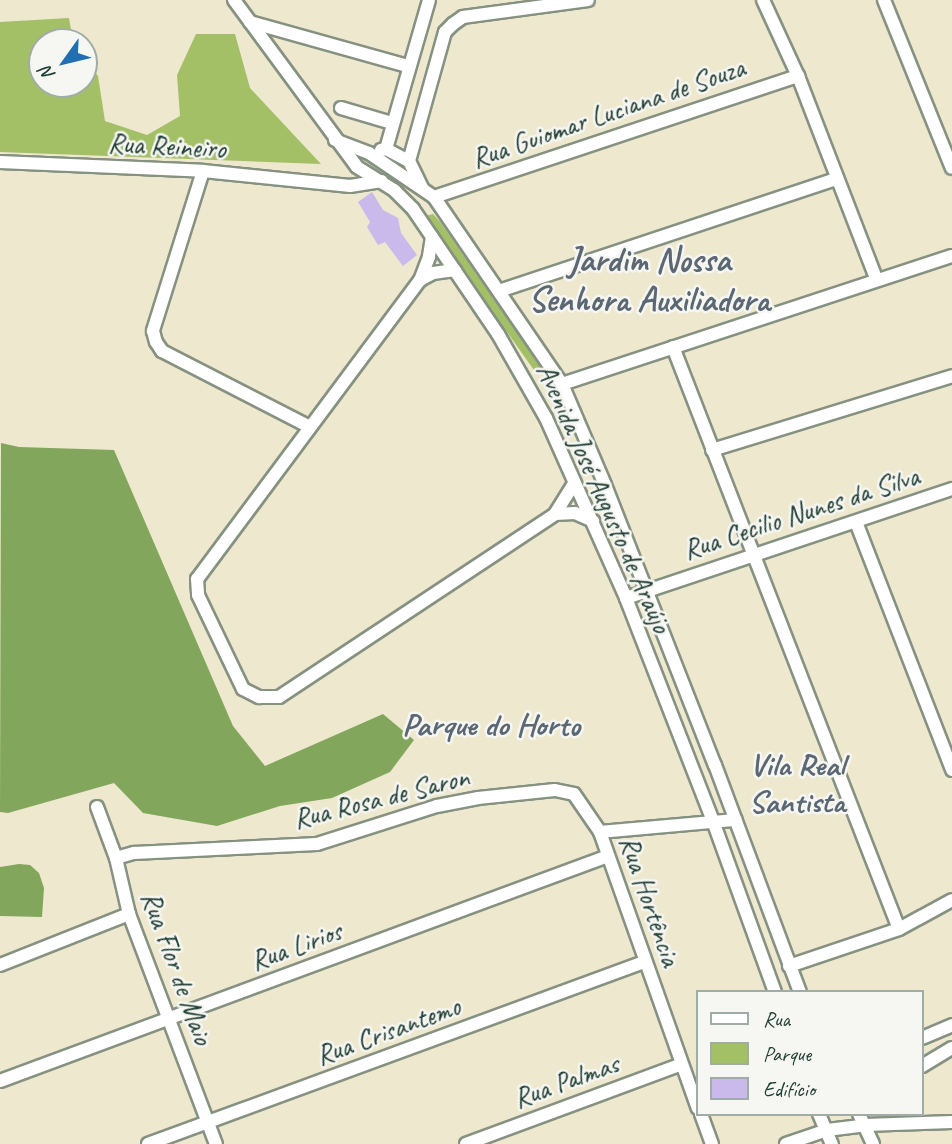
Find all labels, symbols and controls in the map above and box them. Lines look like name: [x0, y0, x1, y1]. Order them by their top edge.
north arrow: [28, 28, 98, 98]
street label: Rua Guiomar Luciana de Souza: [467, 50, 749, 176]
text: N: [34, 62, 60, 85]
street label: Rua Reineiro: [107, 126, 227, 166]
district label: Jardim Nossa Senhora Auxiliadora: [528, 239, 770, 321]
street label: Avenida José Augusto de Araújo: [529, 358, 679, 638]
street label: Rua Cecilio Nunes da Silva: [679, 459, 923, 567]
district label: Parque do Horto: [402, 706, 580, 744]
district label: Vila Real Santista: [749, 747, 845, 822]
street label: Rua Rosa de Saron: [290, 760, 472, 836]
street label: Rua Hortência: [612, 831, 688, 971]
street label: Rua Flor de Maio: [134, 886, 220, 1050]
street label: Rua Lirios: [246, 914, 346, 978]
street label: Rua Crisantemo: [312, 990, 464, 1072]
legend: [696, 990, 924, 1116]
text: Rua: [763, 1006, 790, 1032]
text: Parque: [763, 1041, 811, 1067]
street label: Rua Palmas: [509, 1047, 623, 1115]
text: Edifício: [763, 1076, 815, 1102]

